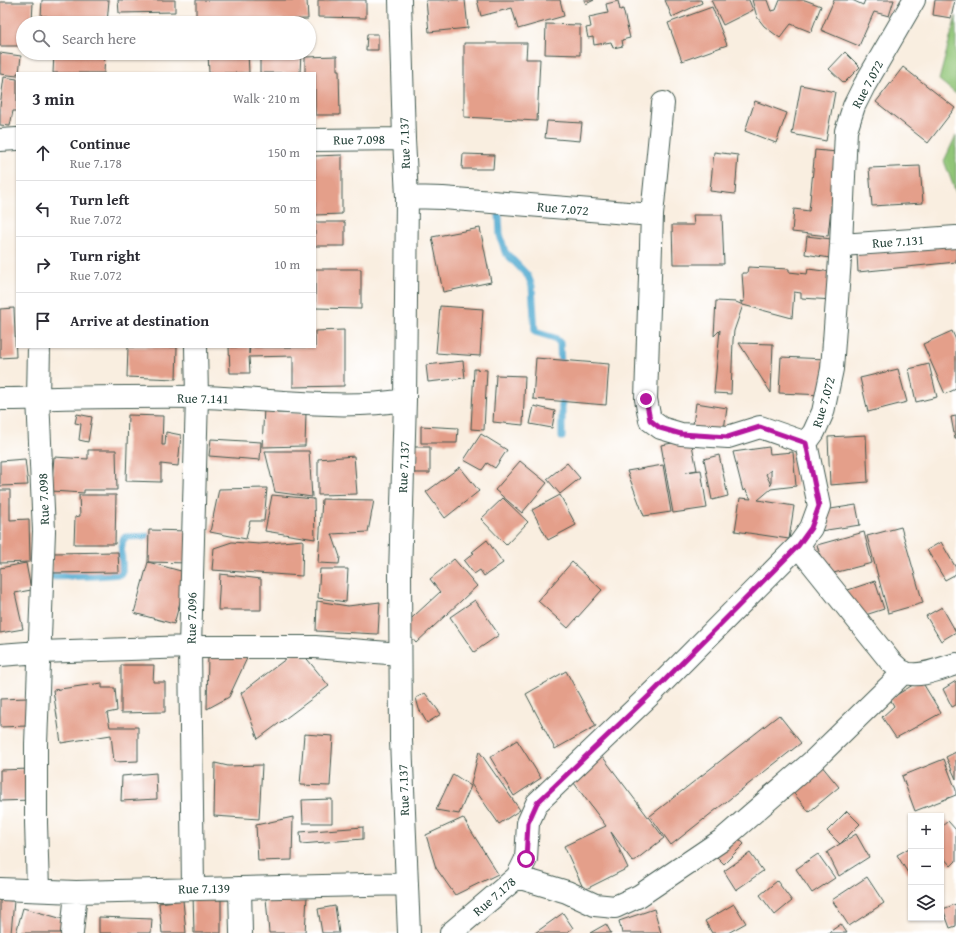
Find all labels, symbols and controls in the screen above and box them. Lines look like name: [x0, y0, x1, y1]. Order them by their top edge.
search box: [16, 16, 316, 60]
icon: search: [30, 27, 52, 49]
text: Search here: [62, 28, 136, 49]
street label: Rue 7.072: [847, 57, 888, 112]
text: 3 min: [32, 86, 74, 111]
text: Walk · 210 m: [233, 89, 300, 108]
street label: Rue 7.137: [394, 117, 415, 169]
street label: Rue 7.098: [333, 130, 385, 149]
text: Continue: [70, 133, 131, 154]
icon: ahead: [32, 142, 54, 164]
text: 150 m: [268, 143, 300, 162]
text: Rue 7.178: [70, 154, 122, 173]
text: Turn left: [70, 189, 129, 210]
street label: Rue 7.072: [536, 197, 590, 220]
icon: left: [32, 198, 54, 220]
text: 50 m: [274, 199, 300, 218]
text: Rue 7.072: [70, 210, 122, 229]
street label: Rue 7.131: [872, 230, 924, 253]
text: Turn right: [70, 245, 141, 266]
icon: right: [32, 254, 54, 276]
text: 10 m: [274, 255, 300, 274]
text: Rue 7.072: [70, 266, 122, 285]
icon: arrive: [32, 310, 54, 332]
text: Arrive at destination: [70, 310, 209, 331]
street label: Rue 7.072: [807, 375, 840, 430]
street label: Rue 7.141: [177, 389, 229, 408]
route end: [637, 390, 655, 408]
street label: Rue 7.137: [393, 441, 414, 493]
street label: Rue 7.098: [33, 473, 54, 525]
street label: Rue 7.096: [182, 592, 201, 644]
street label: Rue 7.137: [393, 764, 414, 816]
map controls: [908, 813, 944, 921]
button: +: [908, 813, 944, 849]
button: −: [908, 849, 944, 885]
route start: [517, 850, 535, 868]
street label: Rue 7.178: [469, 872, 520, 920]
street label: Rue 7.139: [178, 879, 230, 898]
button: layers: [908, 885, 944, 921]

